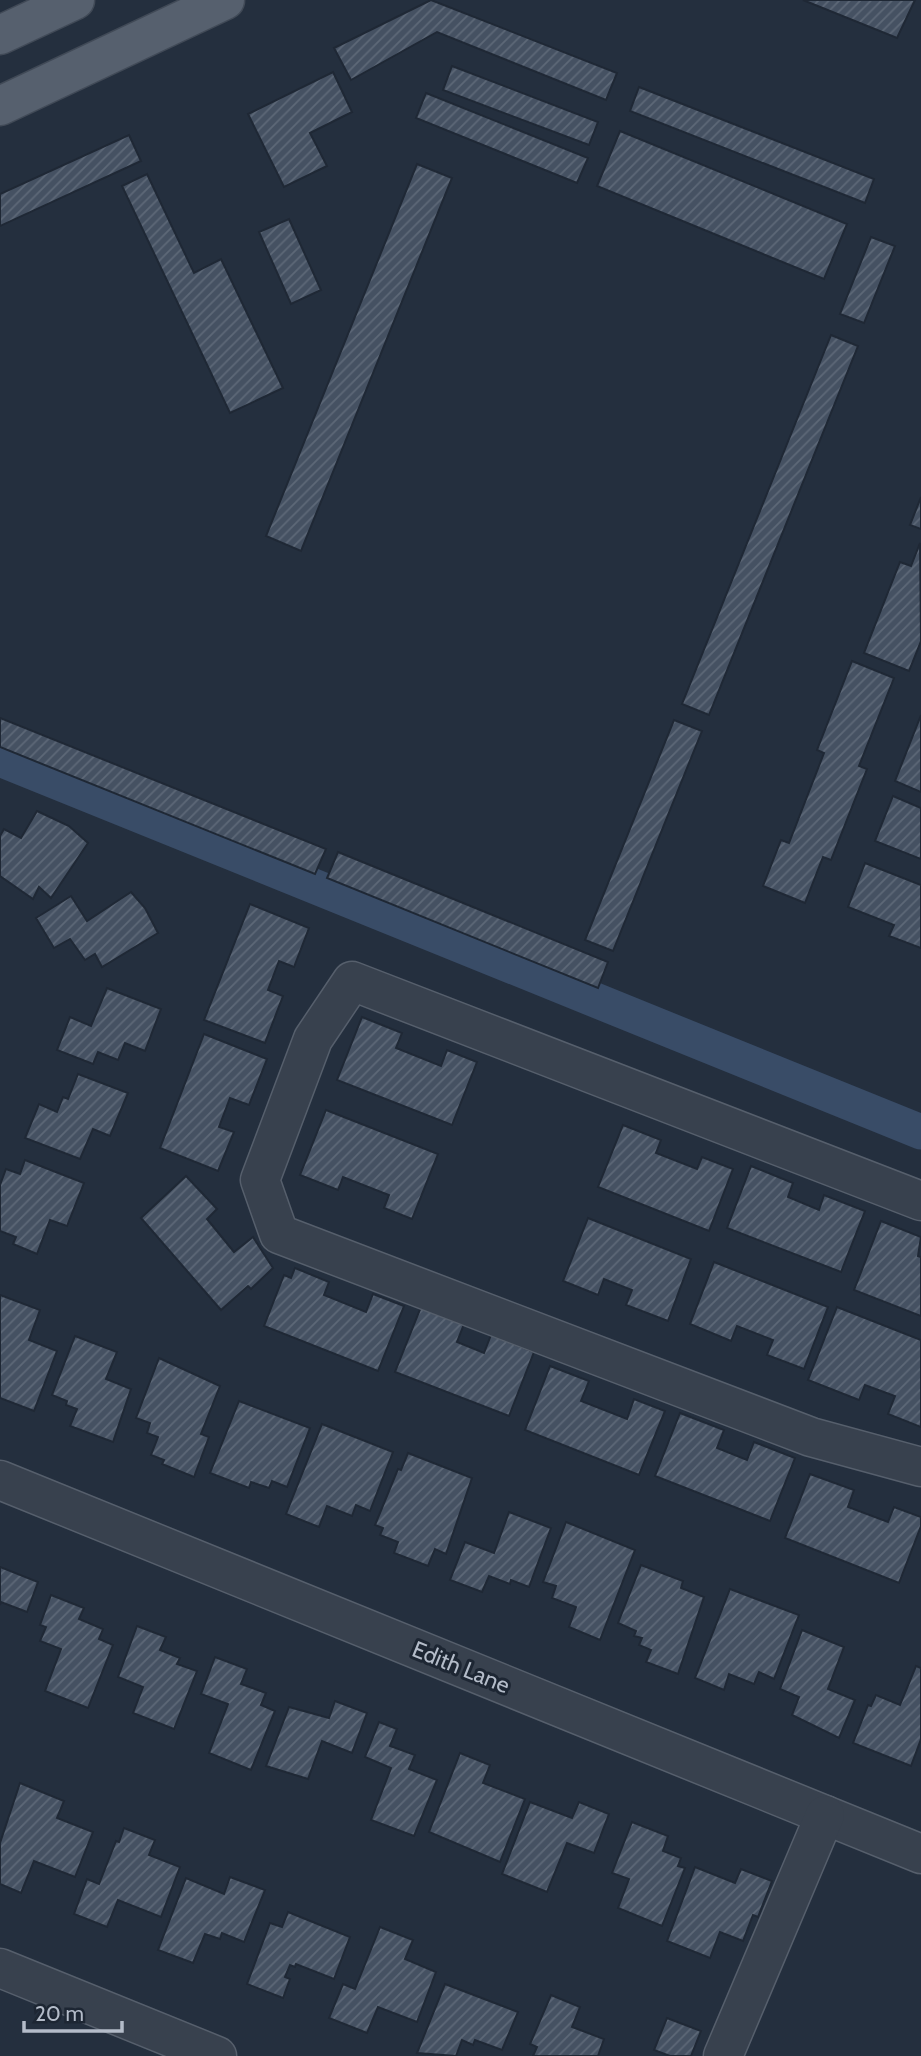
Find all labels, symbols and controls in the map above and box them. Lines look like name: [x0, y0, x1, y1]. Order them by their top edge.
street label: Edith Lane: [408, 1635, 514, 1699]
scale bar: [24, 1990, 122, 2034]
text: 20 m: [35, 2001, 84, 2026]

